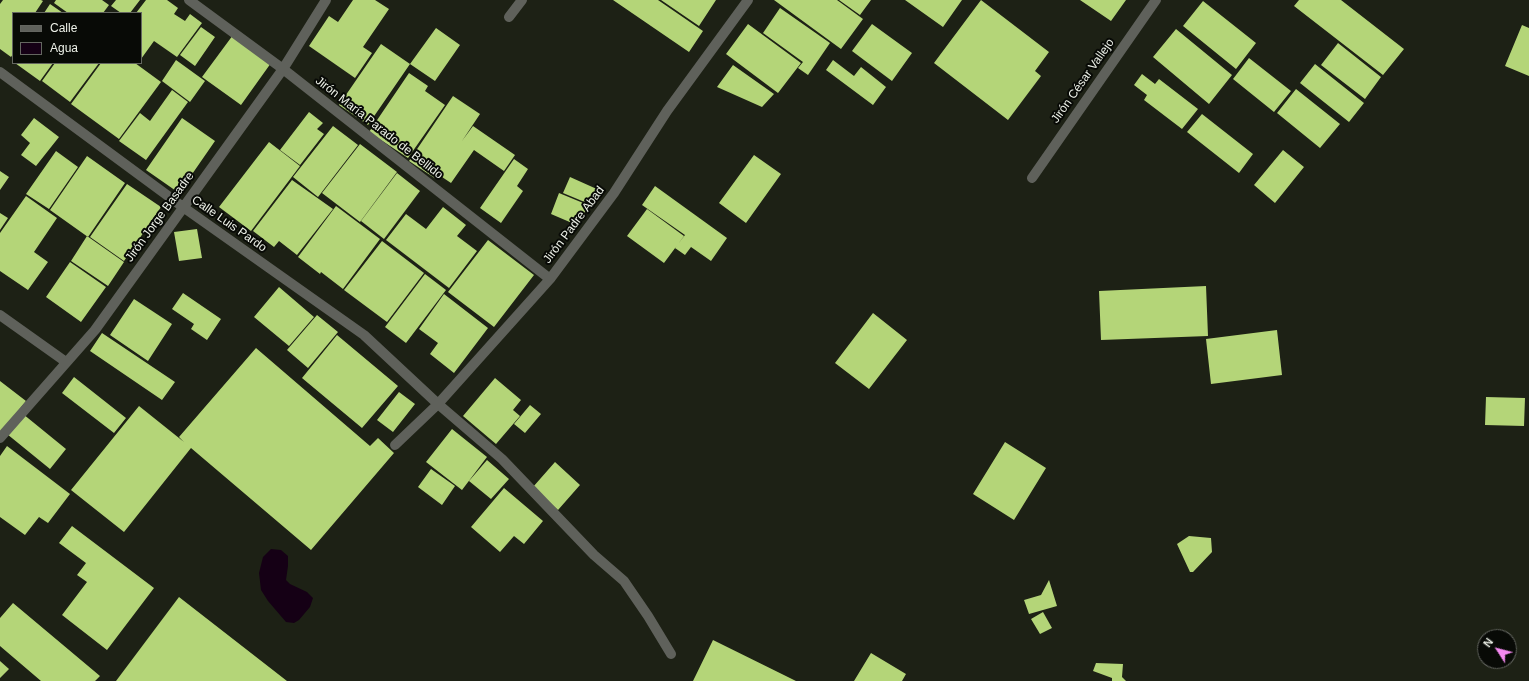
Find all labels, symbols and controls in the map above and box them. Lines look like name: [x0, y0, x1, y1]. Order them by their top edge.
legend: [12, 12, 142, 64]
text: Calle: [50, 21, 77, 35]
street label: Jirón César Vallejo: [1048, 36, 1118, 126]
text: Agua: [50, 41, 78, 55]
street label: Jirón María Parado de Bellido: [312, 74, 446, 182]
street label: Jirón Jorge Basadre: [123, 169, 197, 265]
street label: Jirón Padre Abad: [540, 184, 608, 266]
street label: Calle Luis Pardo: [189, 193, 269, 255]
north arrow: [1477, 629, 1517, 669]
text: N: [1481, 636, 1495, 649]

